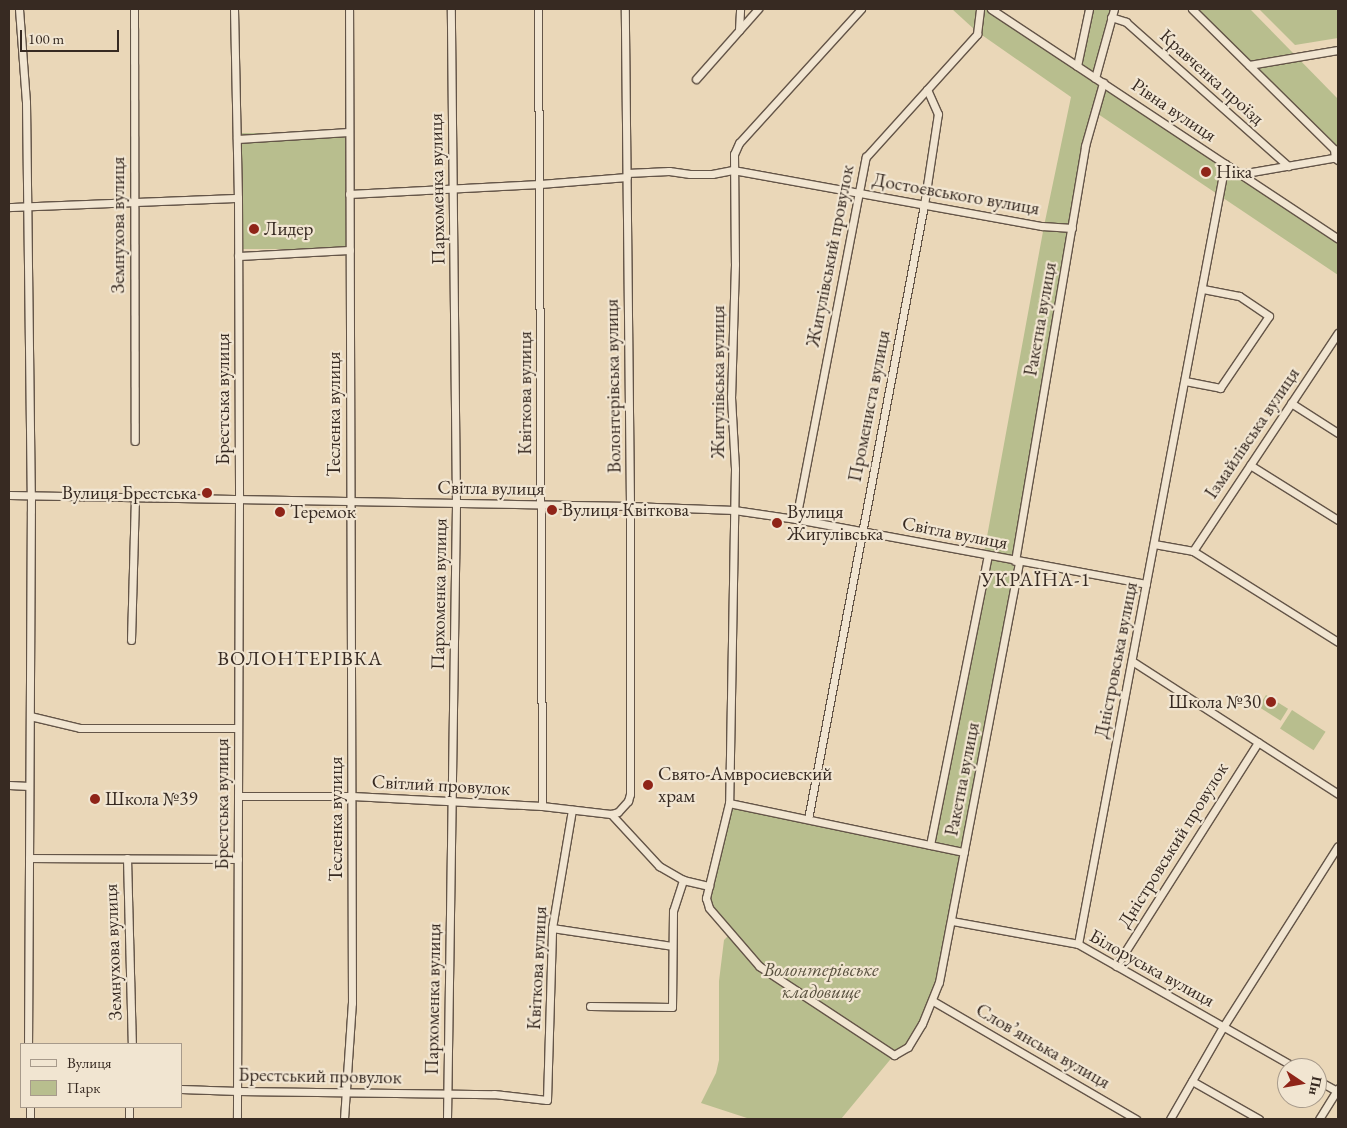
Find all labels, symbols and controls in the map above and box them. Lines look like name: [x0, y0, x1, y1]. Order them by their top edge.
scale bar: [22, 20, 121, 52]
street label: Кравченка проїзд: [1155, 24, 1269, 130]
text: 100 m: [28, 29, 64, 48]
street label: Рівна вулиця: [1127, 73, 1221, 147]
street label: Пархоменка вулиця: [424, 113, 450, 265]
street label: Земнухова вулиця: [107, 157, 129, 293]
place label: Ніка: [1216, 161, 1252, 183]
street label: Жигулівський провулок: [801, 163, 859, 349]
marker: Ніка: [1200, 166, 1212, 178]
street label: Достоєвського вулиця: [871, 168, 1041, 220]
place label: Лидер: [264, 218, 313, 240]
marker: Лидер: [248, 223, 260, 235]
street label: Ракетна вулиця: [1019, 260, 1061, 378]
street label: Волонтерівська вулиця: [600, 299, 626, 473]
street label: Жигулівська вулиця: [707, 305, 729, 459]
street label: Промениста вулиця: [843, 328, 895, 484]
street label: Квіткова вулиця: [514, 331, 536, 455]
street label: Брестська вулиця: [212, 333, 234, 465]
street label: Тесленка вулиця: [323, 352, 345, 476]
street label: Ізмайлівська вулиця: [1200, 363, 1304, 503]
street label: Світла вулиця: [437, 476, 545, 500]
place label: Вулиця Брестська: [62, 482, 197, 504]
marker: Вулиця Брестська: [201, 487, 213, 499]
place label: Вулиця Квіткова: [562, 499, 689, 521]
place label: Теремок: [290, 501, 356, 523]
place label: Вулиця Жигулівська: [787, 501, 883, 545]
marker: Вулиця Квіткова: [546, 504, 558, 516]
marker: Теремок: [274, 506, 286, 518]
street label: Світла вулиця: [900, 512, 1010, 554]
marker: Вулиця Жигулівська: [771, 517, 783, 529]
street label: Пархоменка вулиця: [426, 518, 452, 670]
district label: УКРАЇНА-1: [980, 567, 1092, 591]
street label: Дністровська вулиця: [1090, 580, 1142, 740]
district label: ВОЛОНТЕРІВКА: [216, 646, 384, 670]
place label: Школа №30: [1168, 691, 1261, 713]
marker: Школа №30: [1265, 696, 1277, 708]
street label: Ракетна вулиця: [940, 720, 984, 838]
street label: Брестська вулиця: [211, 738, 233, 870]
street label: Тесленка вулиця: [325, 757, 347, 881]
street label: Дністровський провулок: [1113, 758, 1233, 932]
place label: Свято-Амвросиевский храм: [658, 763, 832, 807]
street label: Світлий провулок: [371, 770, 511, 800]
marker: Свято-Амвросиевский храм: [642, 779, 654, 791]
place label: Школа №39: [105, 788, 198, 810]
marker: Школа №39: [89, 793, 101, 805]
street label: Земнухова вулиця: [99, 883, 127, 1021]
street label: Квіткова вулиця: [522, 906, 552, 1030]
street label: Пархоменка вулиця: [420, 923, 446, 1075]
street label: Білоруська вулиця: [1085, 924, 1219, 1012]
park label: Волонтерівське кладовище: [763, 959, 879, 1003]
street label: Слов’янська вулиця: [972, 998, 1114, 1094]
legend: [20, 1043, 182, 1108]
text: Вулиця: [67, 1053, 112, 1072]
north arrow: [1277, 1058, 1327, 1108]
street label: Брестський провулок: [238, 1063, 402, 1089]
text: Пн: [1305, 1075, 1326, 1097]
text: Парк: [67, 1078, 100, 1097]

